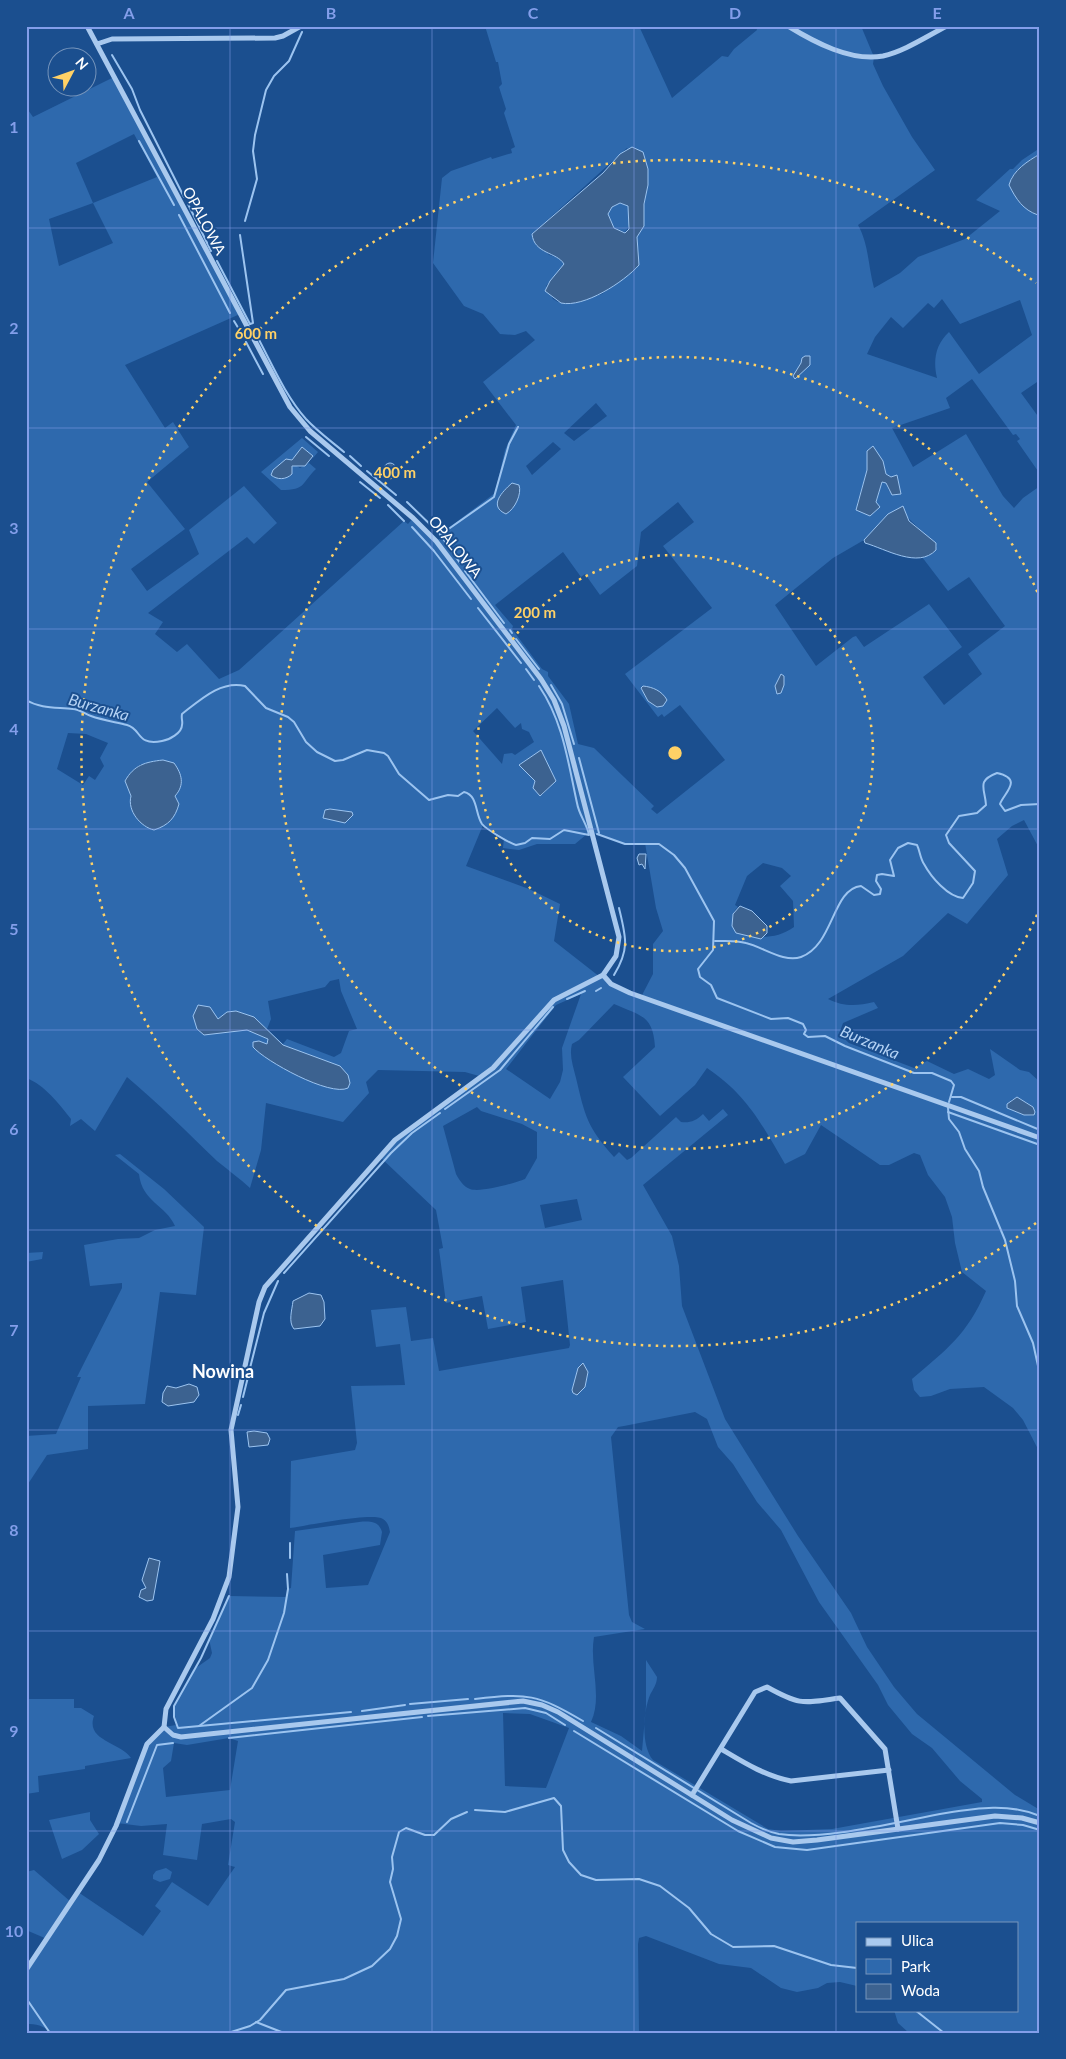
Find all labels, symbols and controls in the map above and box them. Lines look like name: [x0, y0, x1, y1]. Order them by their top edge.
text: A: [122, 3, 135, 22]
text: B: [326, 3, 336, 22]
text: C: [528, 3, 539, 22]
text: D: [729, 3, 741, 22]
text: E: [932, 3, 942, 22]
north arrow: [48, 48, 98, 98]
text: N: [72, 53, 92, 73]
text: 1: [9, 117, 19, 136]
street label: OPALOWA: [179, 183, 231, 258]
text: 2: [9, 318, 19, 337]
text: 600 m: [235, 324, 277, 342]
text: 400 m: [374, 463, 416, 481]
street label: OPALOWA: [425, 512, 487, 582]
text: 3: [9, 518, 19, 537]
text: 200 m: [514, 603, 556, 621]
water label: Burzanka: [67, 689, 132, 724]
text: 4: [9, 719, 19, 738]
centre of rings: [666, 744, 684, 762]
text: 5: [9, 919, 19, 938]
water label: Burzanka: [838, 1021, 902, 1062]
text: 6: [9, 1119, 19, 1138]
text: 7: [9, 1320, 19, 1339]
district label: Nowina: [192, 1360, 254, 1382]
text: 8: [9, 1520, 19, 1539]
text: 9: [9, 1721, 19, 1740]
text: 10: [5, 1921, 23, 1940]
legend: [856, 1922, 1018, 2012]
text: Ulica: [901, 1931, 934, 1949]
text: Park: [901, 1957, 931, 1975]
text: Woda: [901, 1981, 940, 1999]

